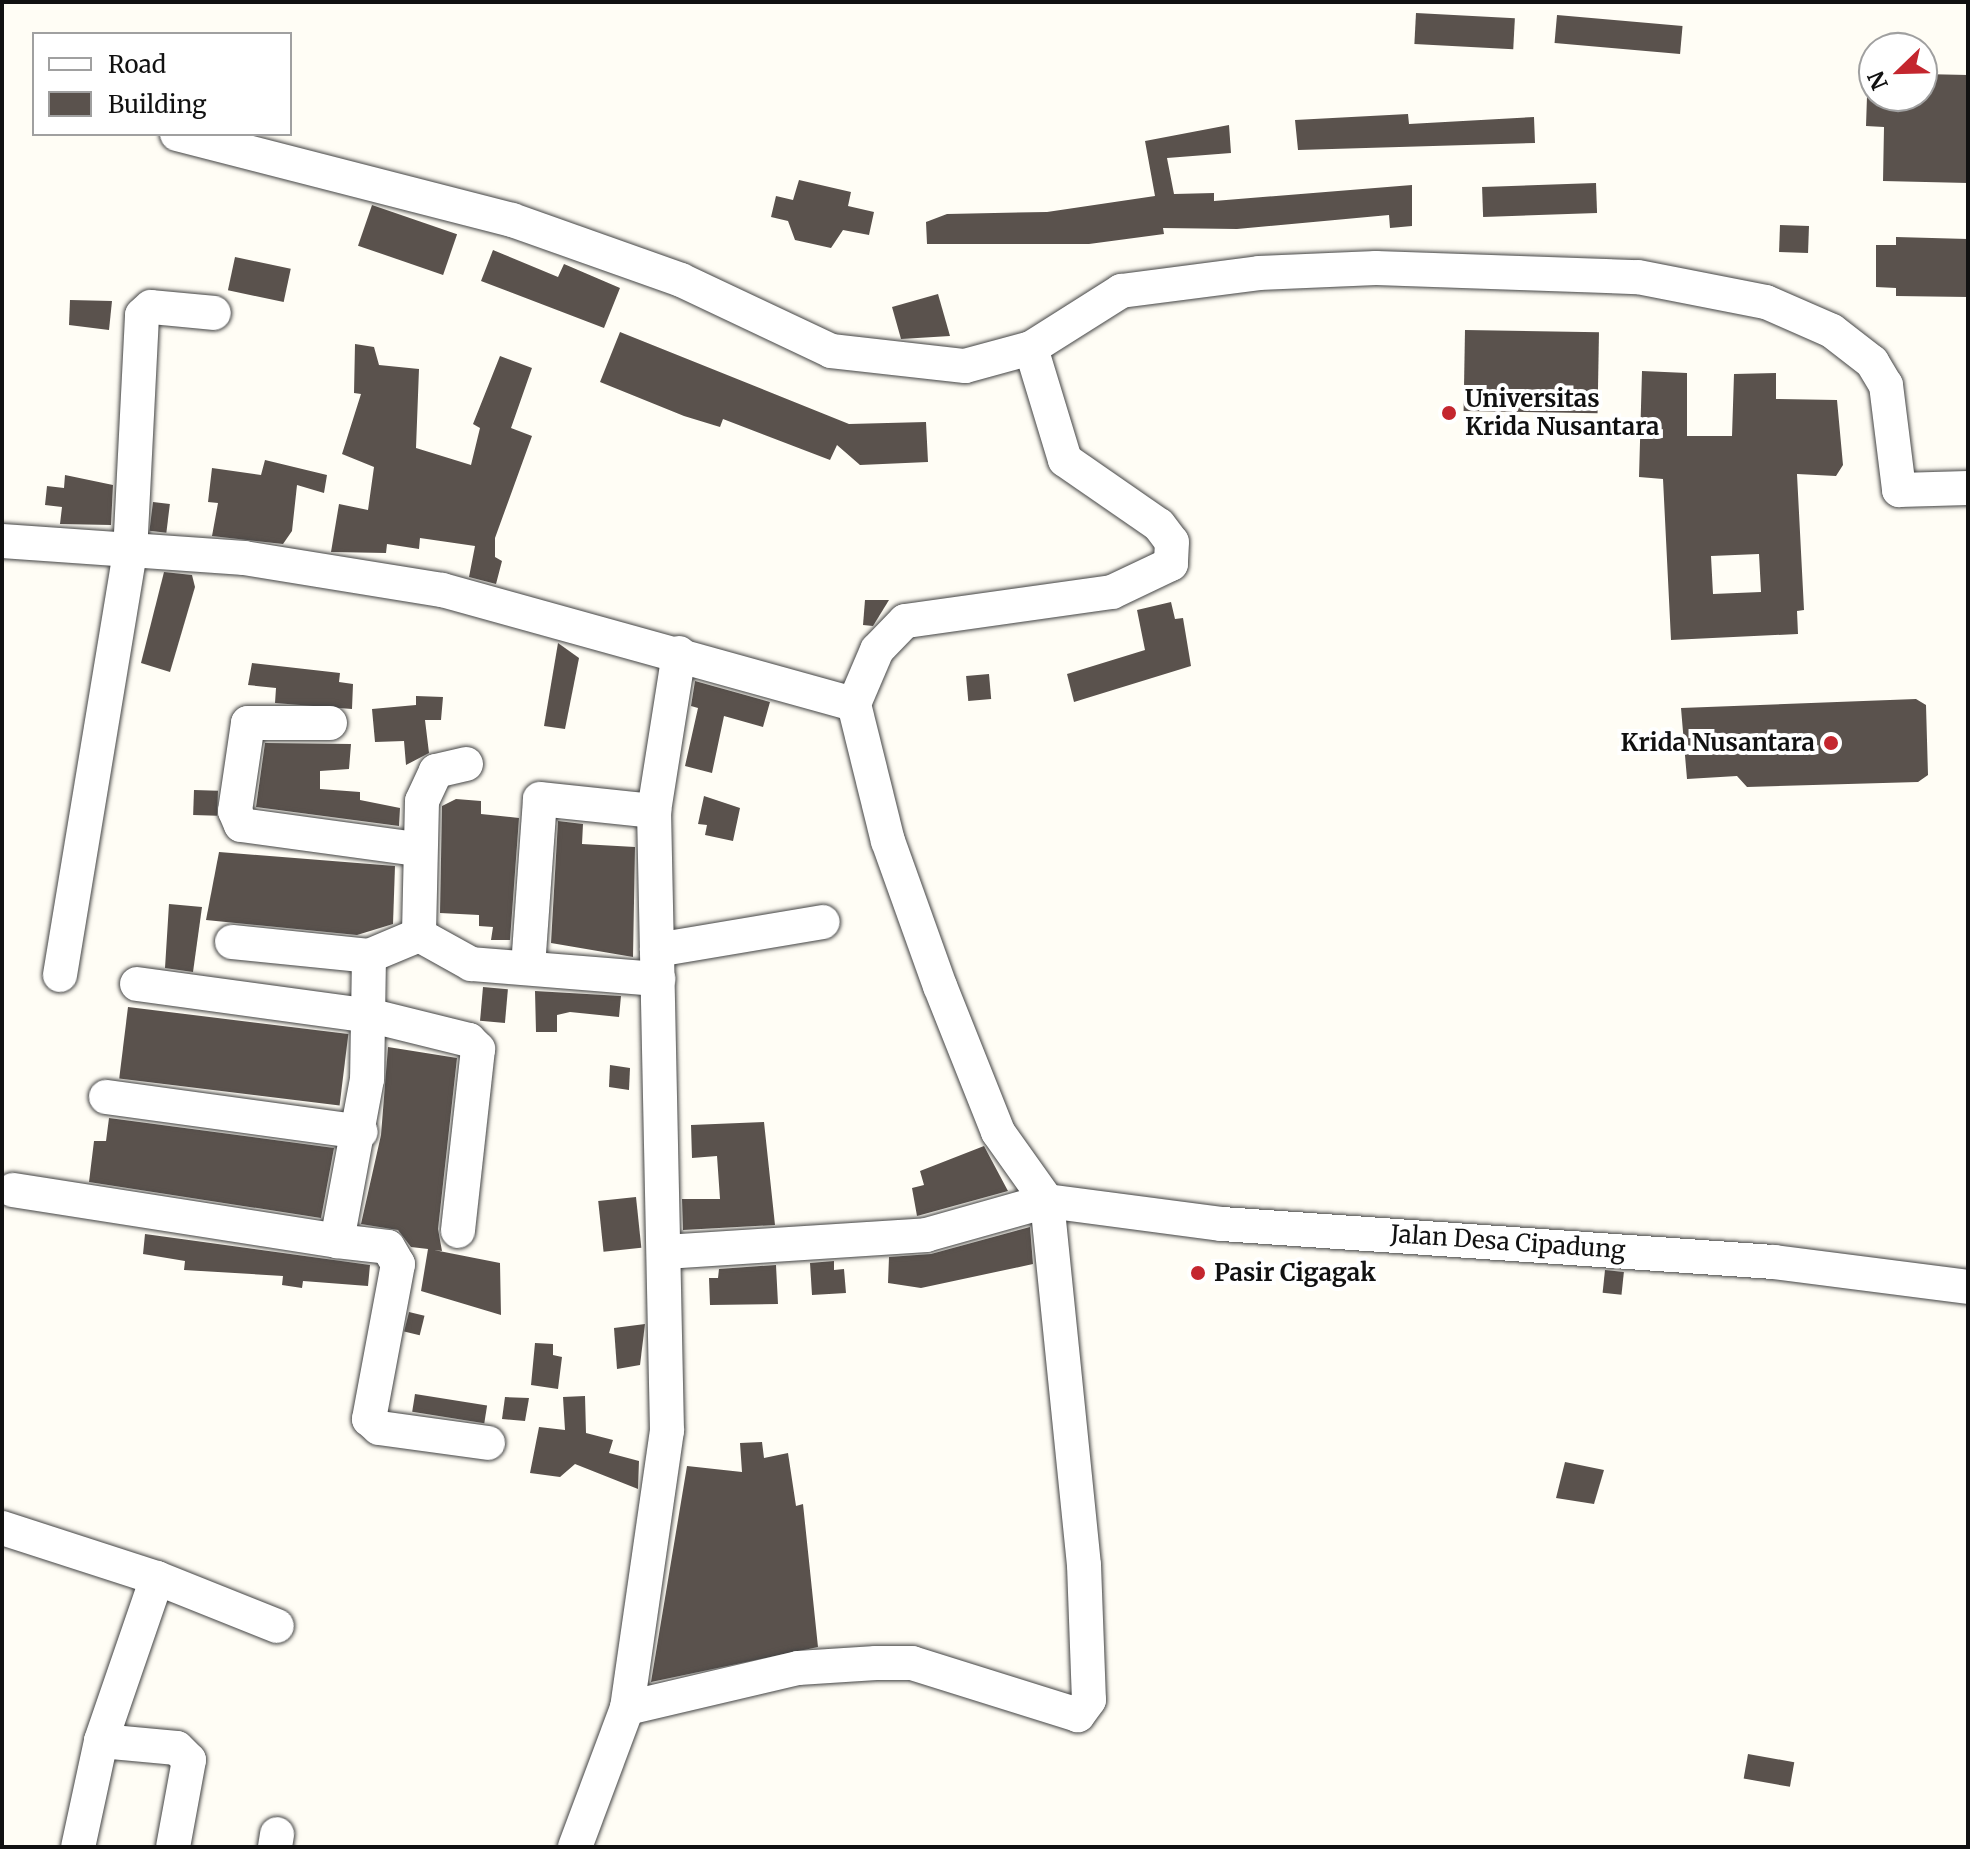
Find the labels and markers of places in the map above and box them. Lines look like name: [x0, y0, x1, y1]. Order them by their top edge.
place label: Universitas Krida Nusantara: [1465, 385, 1659, 441]
marker: Universitas Krida Nusantara: [1440, 404, 1458, 422]
place label: Krida Nusantara: [1621, 729, 1815, 757]
marker: Krida Nusantara: [1822, 734, 1840, 752]
place label: Pasir Cigagak: [1214, 1259, 1376, 1287]
marker: Pasir Cigagak: [1189, 1264, 1207, 1282]

